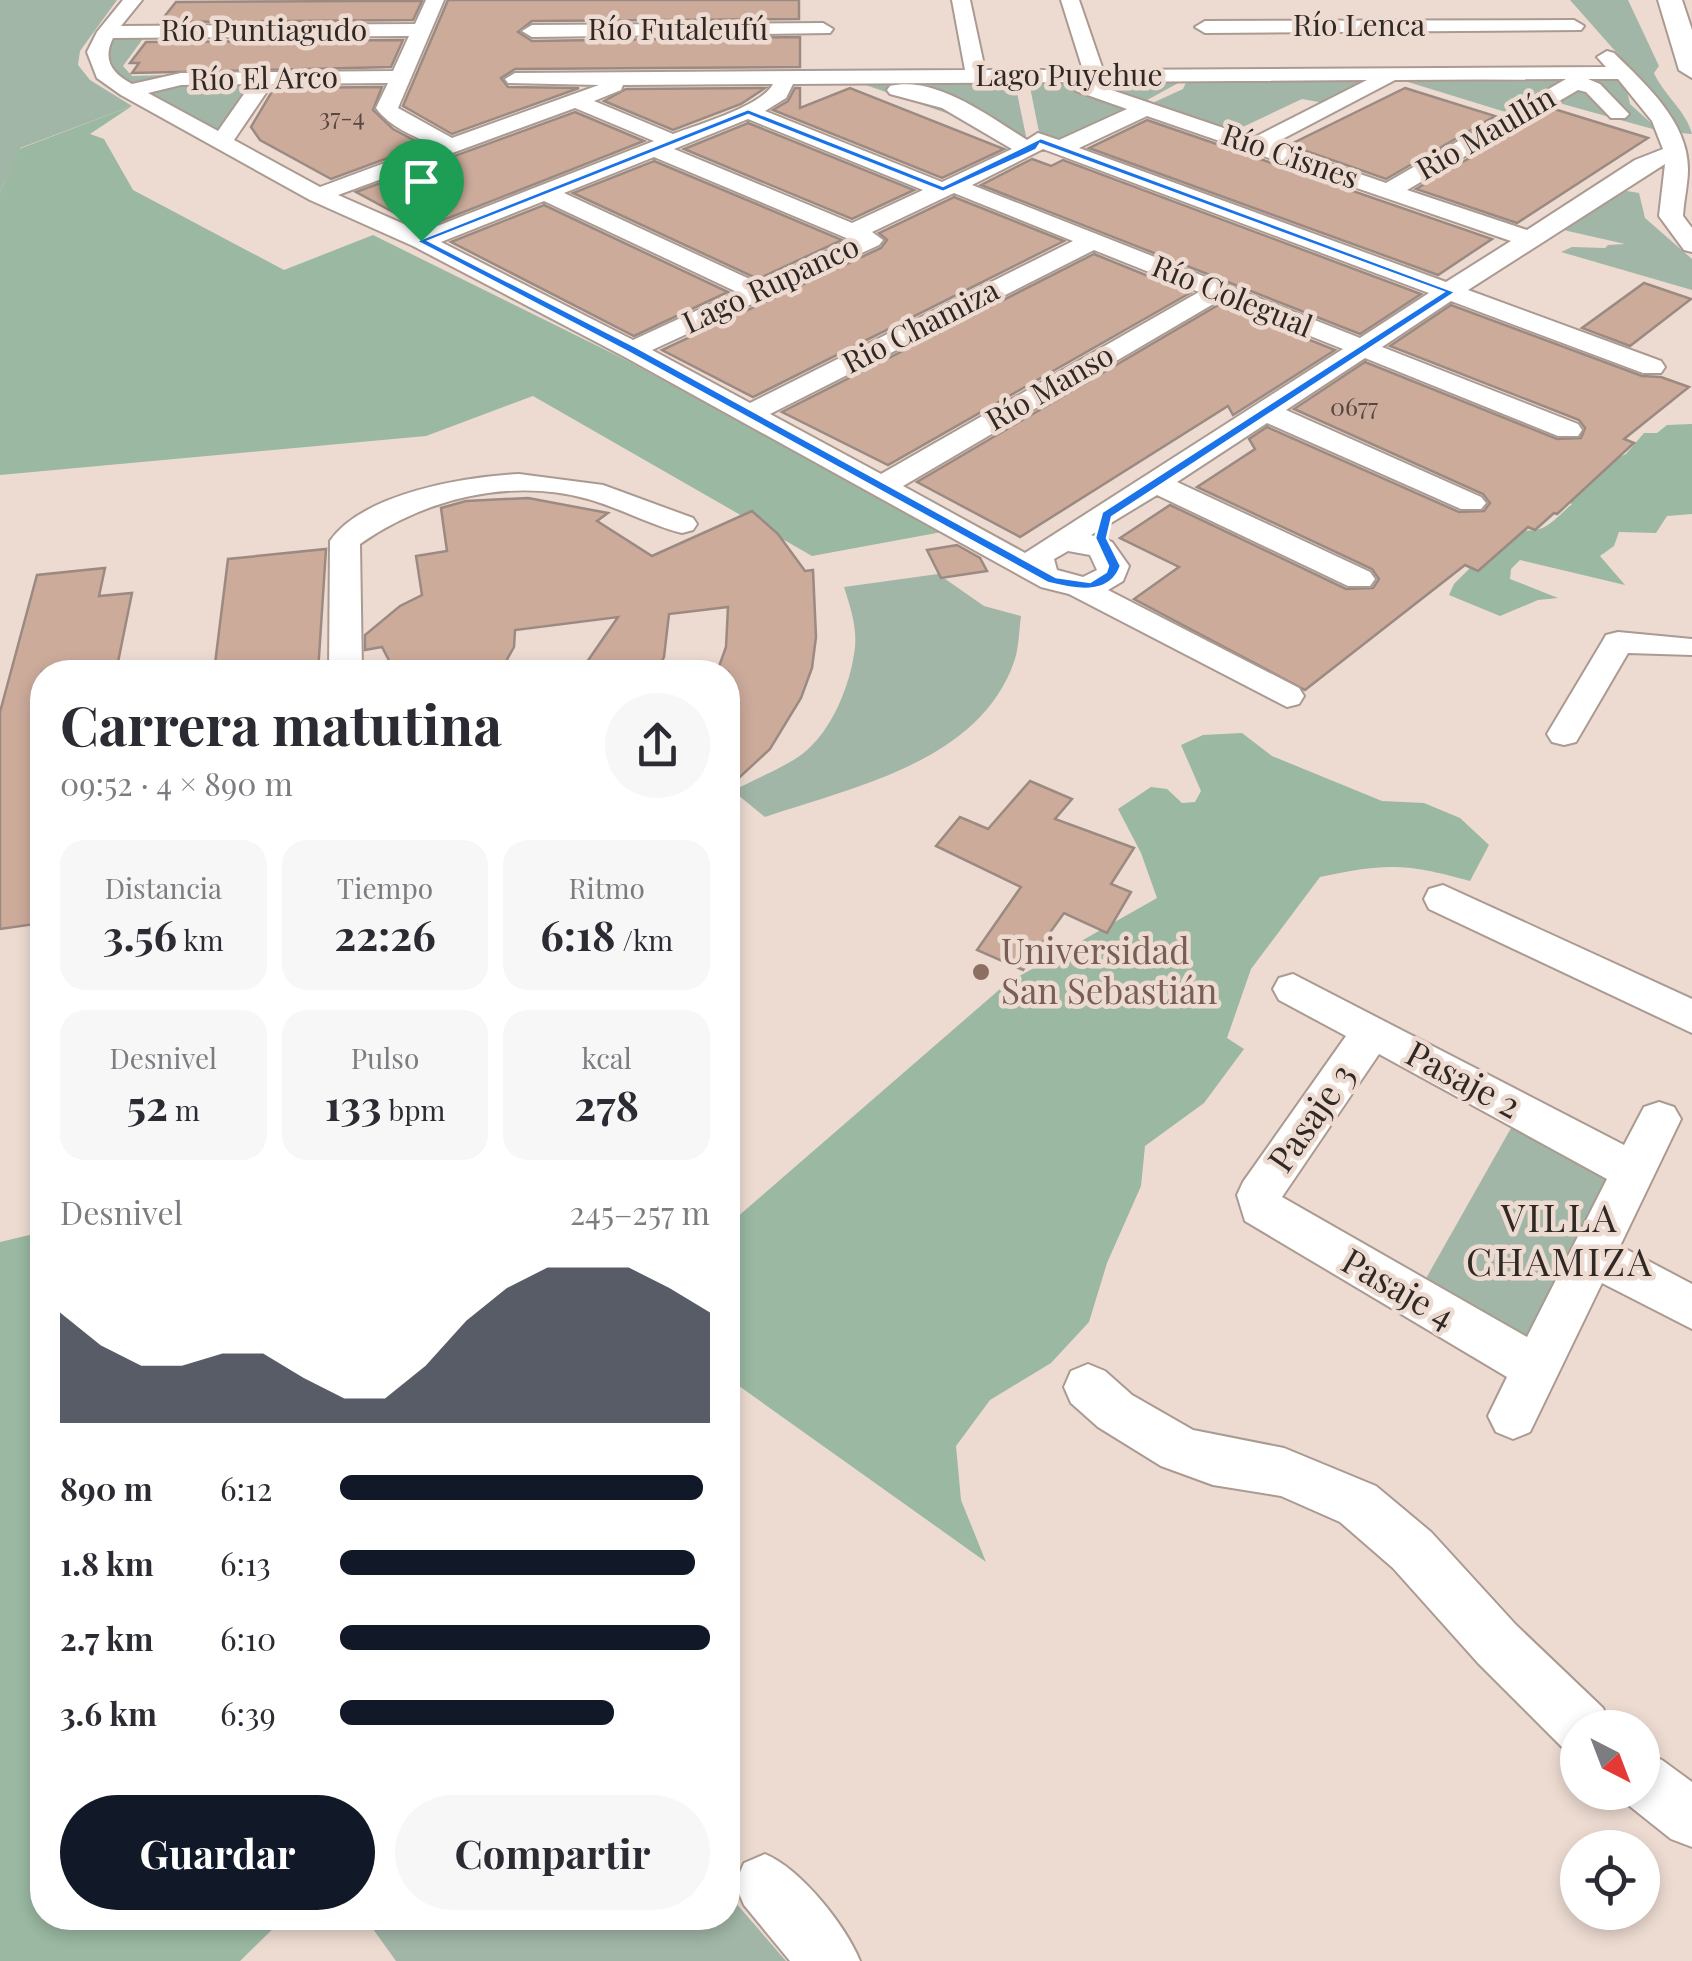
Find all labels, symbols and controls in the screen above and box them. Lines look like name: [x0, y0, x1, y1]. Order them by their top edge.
street label: Río Lenca: [1293, 4, 1425, 44]
street label: Río Futaleufú: [588, 8, 768, 48]
street label: Río Puntiagudo: [161, 9, 367, 49]
street label: Lago Puyehue: [975, 54, 1163, 94]
street label: Río El Arco: [190, 56, 338, 98]
street label: Rio Maullín: [1408, 76, 1562, 188]
house number: 37-4: [319, 99, 365, 132]
street label: Río Cisnes: [1217, 113, 1364, 197]
pin: [379, 139, 464, 242]
icon: arrive: [394, 154, 449, 209]
street label: Lago Rupanco: [676, 225, 865, 342]
street label: Río Colegual: [1147, 245, 1319, 345]
street label: Rio Chamiza: [835, 269, 1005, 382]
street label: Río Manso: [978, 334, 1120, 439]
house number: 0677: [1330, 389, 1378, 422]
text: Carrera matutina: [60, 686, 502, 760]
button: share: [605, 693, 710, 798]
text: 09:52 · 4 × 890 m: [60, 761, 293, 804]
text: Distancia: [105, 869, 222, 906]
text: Tiempo: [337, 869, 433, 906]
text: Ritmo: [568, 869, 645, 906]
text: 3.56: [103, 906, 177, 962]
text: 22:26: [334, 906, 436, 962]
text: 6:18: [540, 906, 616, 962]
text: km: [177, 921, 224, 958]
text: /km: [616, 921, 673, 958]
place label: Universidad San Sebastián: [1001, 926, 1217, 1013]
marker: Universidad San Sebastián: [970, 961, 992, 983]
street label: Pasaje 2: [1399, 1028, 1530, 1127]
text: Desnivel: [110, 1039, 217, 1076]
text: Pulso: [351, 1039, 419, 1076]
text: kcal: [582, 1039, 632, 1076]
street label: Pasaje 3: [1256, 1053, 1364, 1180]
text: 52: [127, 1076, 168, 1132]
text: 133: [325, 1076, 381, 1132]
text: 278: [574, 1076, 639, 1132]
text: m: [168, 1091, 200, 1128]
text: bpm: [381, 1091, 445, 1128]
text: Desnivel: [60, 1190, 183, 1233]
text: 245–257 m: [570, 1190, 710, 1233]
district label: VILLA CHAMIZA: [1466, 1191, 1654, 1286]
street label: Pasaje 4: [1334, 1236, 1464, 1338]
text: 890 m: [60, 1466, 153, 1509]
text: 6:12: [220, 1466, 272, 1509]
text: 1.8 km: [60, 1541, 154, 1584]
text: 6:13: [220, 1541, 271, 1584]
text: 2.7 km: [60, 1616, 153, 1659]
text: 6:10: [220, 1616, 276, 1659]
text: 3.6 km: [60, 1691, 157, 1734]
text: 6:39: [220, 1691, 276, 1734]
north arrow: [1560, 1710, 1660, 1810]
map controls: [1560, 1710, 1660, 1930]
button: Guardar: [60, 1795, 375, 1910]
button: Compartir: [395, 1795, 710, 1910]
button: locate: [1560, 1830, 1660, 1930]

